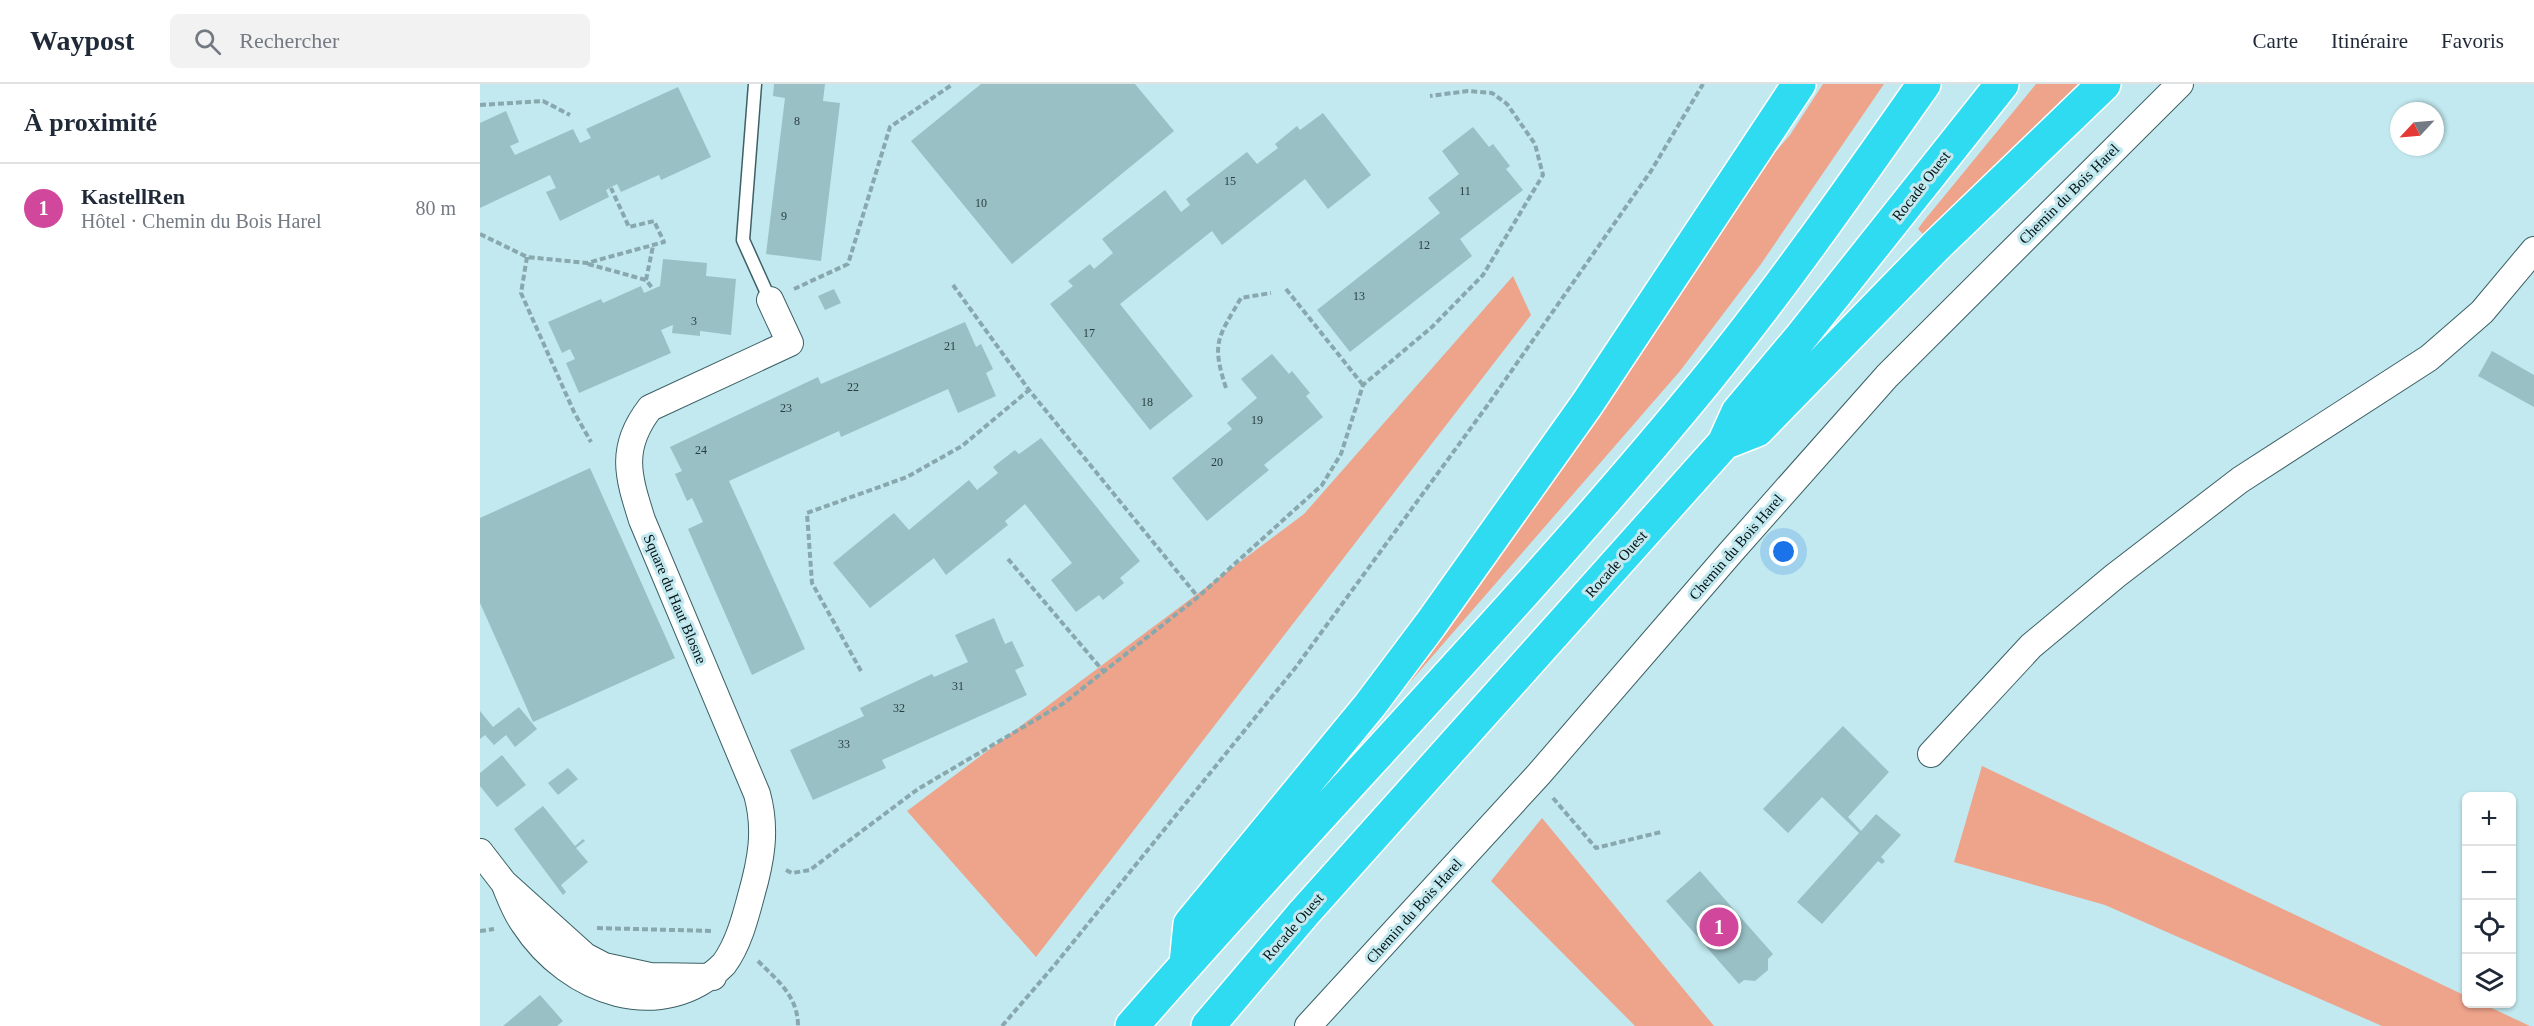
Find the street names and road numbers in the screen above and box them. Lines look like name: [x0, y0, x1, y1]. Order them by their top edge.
street label: Chemin du Bois Harel: [2016, 141, 2122, 247]
street label: Rocade Ouest: [1889, 147, 1954, 224]
street label: Chemin du Bois Harel: [1686, 491, 1786, 603]
street label: Rocade Ouest: [1582, 527, 1651, 600]
street label: Square du Haut Blosne: [641, 532, 710, 666]
street label: Chemin du Bois Harel: [1363, 856, 1465, 966]
street label: Rocade Ouest: [1259, 890, 1327, 964]

